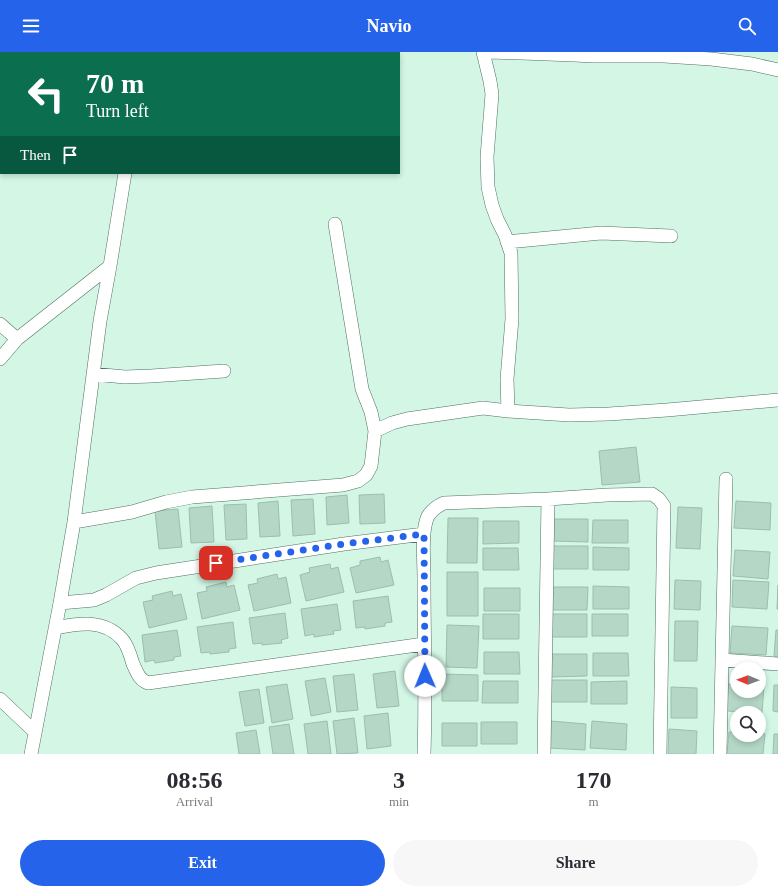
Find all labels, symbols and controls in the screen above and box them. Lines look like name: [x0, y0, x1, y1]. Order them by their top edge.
icon: menu: [20, 15, 42, 37]
icon: search: [736, 15, 758, 37]
text: Navio: [367, 16, 412, 36]
icon: left: [20, 68, 72, 120]
text: 70 m: [86, 68, 144, 99]
text: Turn left: [86, 101, 149, 121]
icon: arrive: [59, 144, 81, 166]
text: Then: [20, 147, 51, 163]
pin: [199, 546, 233, 580]
icon: arrive: [205, 552, 227, 574]
position arrow: [404, 655, 446, 697]
north arrow: [730, 662, 766, 698]
map controls: [730, 662, 766, 742]
button: search: [730, 706, 766, 742]
text: 08:56: [166, 767, 222, 793]
text: 3: [393, 767, 405, 793]
text: 170: [576, 767, 612, 793]
text: Arrival: [176, 794, 213, 809]
text: min: [389, 794, 409, 809]
text: m: [588, 794, 599, 809]
button: Exit: [20, 840, 385, 886]
button: Share: [393, 840, 758, 886]

